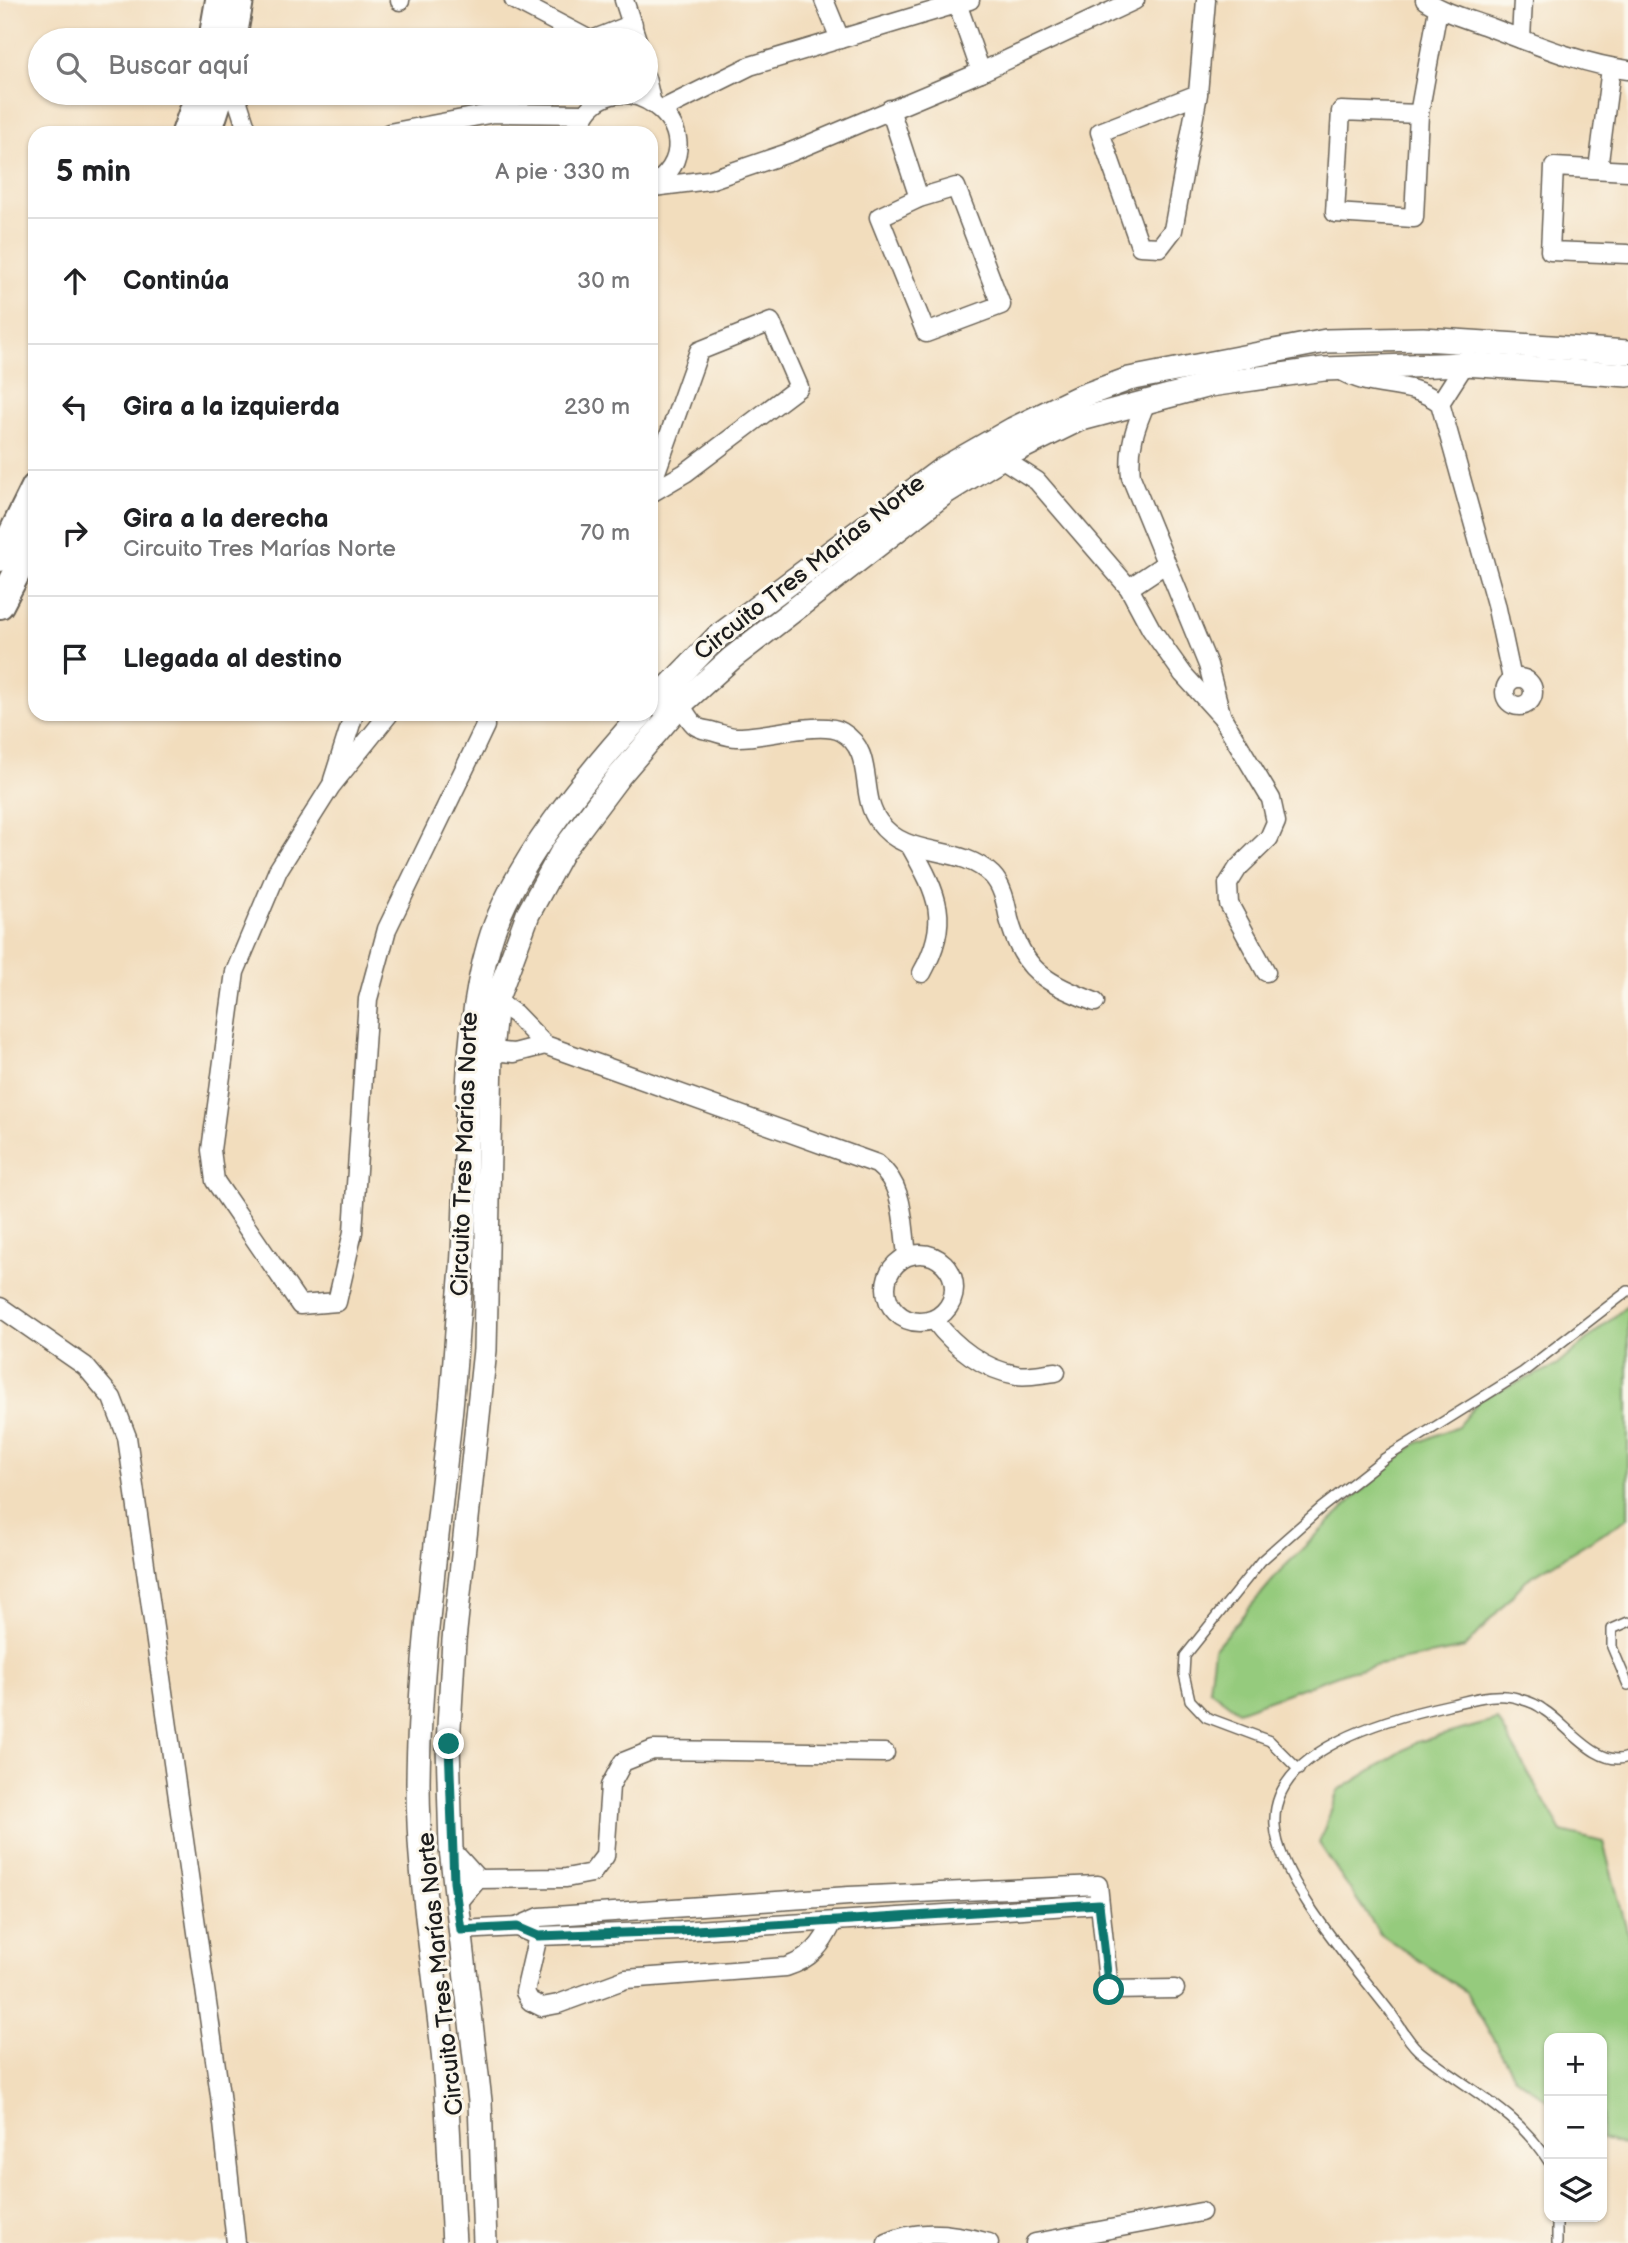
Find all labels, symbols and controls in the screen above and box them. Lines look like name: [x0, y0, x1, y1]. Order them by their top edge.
search box: [28, 28, 658, 105]
icon: search: [52, 48, 90, 86]
text: Buscar aquí: [108, 51, 249, 82]
text: 5 min: [56, 154, 131, 190]
text: A pie · 330 m: [495, 158, 630, 186]
icon: ahead: [56, 262, 94, 300]
text: Continúa: [123, 266, 230, 297]
text: 30 m: [577, 267, 630, 295]
icon: left: [56, 388, 94, 426]
text: Gira a la izquierda: [123, 392, 340, 423]
text: 230 m: [564, 393, 630, 421]
street label: Circuito Tres Marías Norte: [688, 468, 930, 666]
text: Gira a la derecha: [123, 504, 329, 535]
icon: right: [56, 514, 94, 552]
text: 70 m: [580, 519, 630, 547]
text: Circuito Tres Marías Norte: [123, 535, 396, 563]
icon: arrive: [56, 640, 94, 678]
text: Llegada al destino: [123, 644, 342, 675]
street label: Circuito Tres Marías Norte: [445, 1011, 484, 1297]
route end: [433, 1728, 464, 1759]
street label: Circuito Tres Marías Norte: [411, 1831, 470, 2117]
route start: [1093, 1974, 1124, 2005]
map controls: [1544, 2033, 1607, 2222]
button: +: [1544, 2033, 1607, 2096]
button: −: [1544, 2096, 1607, 2159]
button: layers: [1544, 2159, 1607, 2222]

